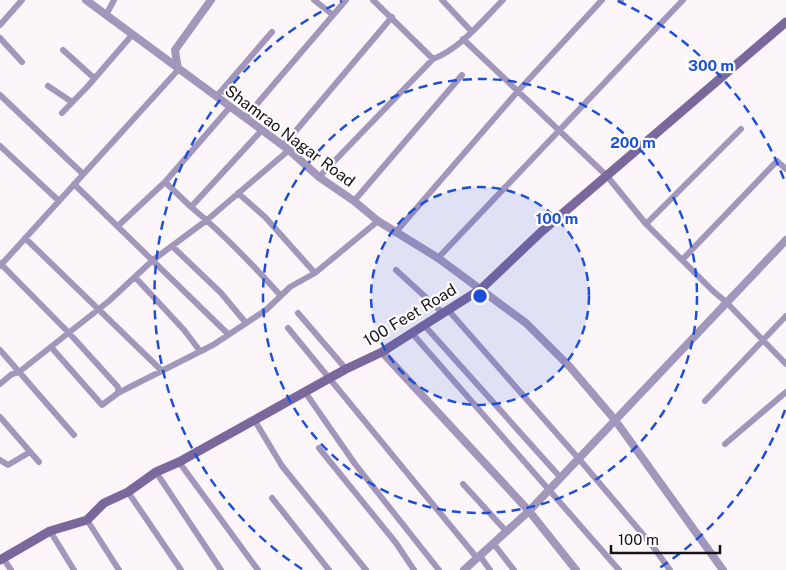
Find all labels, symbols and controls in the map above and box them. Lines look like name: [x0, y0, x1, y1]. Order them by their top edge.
text: 300 m: [688, 57, 734, 74]
street label: Shamrao Nagar Road: [221, 81, 359, 191]
text: 200 m: [610, 134, 656, 151]
text: 100 m: [536, 210, 578, 227]
street label: 100 Feet Road: [360, 280, 460, 350]
centre of rings: [471, 287, 489, 305]
scale bar: [611, 522, 720, 554]
text: 100 m: [618, 531, 659, 548]

